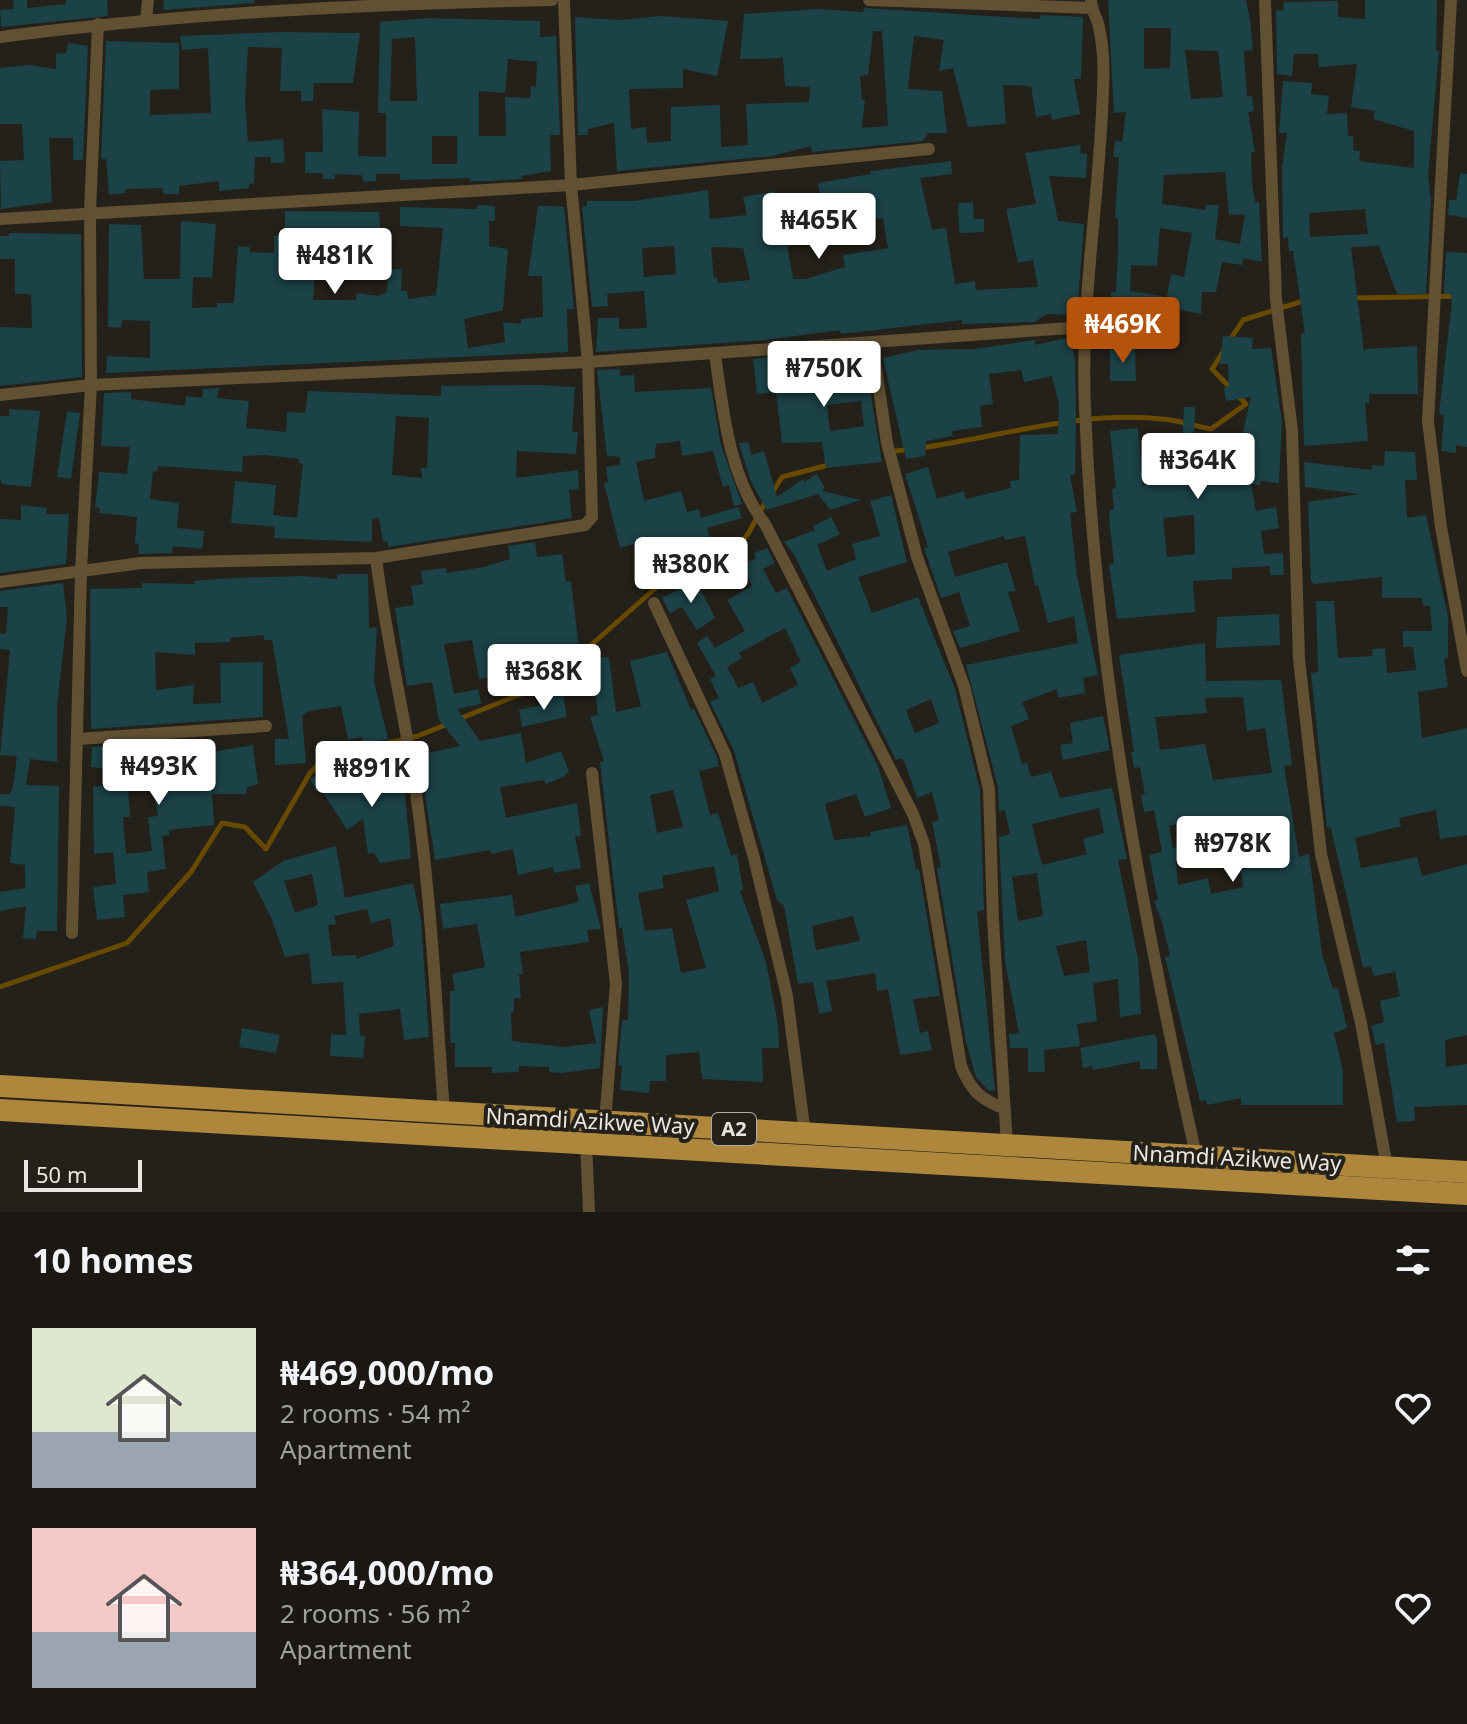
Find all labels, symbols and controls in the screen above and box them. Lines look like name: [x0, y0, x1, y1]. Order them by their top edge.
pin: ₦465K: [763, 193, 875, 261]
text: ₦465K: [781, 201, 857, 237]
pin: ₦481K: [279, 228, 391, 296]
text: ₦481K: [297, 236, 373, 272]
pin: ₦469K: [1067, 297, 1179, 365]
text: ₦469K: [1085, 305, 1161, 341]
pin: ₦750K: [768, 341, 880, 409]
text: ₦750K: [786, 349, 862, 385]
pin: ₦364K: [1142, 433, 1254, 501]
text: ₦364K: [1160, 441, 1236, 477]
pin: ₦380K: [635, 537, 747, 605]
text: ₦380K: [653, 545, 729, 581]
pin: ₦368K: [488, 644, 600, 712]
text: ₦368K: [506, 652, 582, 688]
pin: ₦493K: [103, 739, 215, 807]
pin: ₦891K: [316, 741, 428, 809]
text: ₦493K: [121, 747, 197, 783]
text: ₦891K: [334, 749, 410, 785]
pin: ₦978K: [1177, 816, 1289, 884]
text: ₦978K: [1195, 824, 1271, 860]
street label: Nnamdi Azikwe Way: [485, 1100, 696, 1140]
road number: A2: [712, 1113, 756, 1145]
street label: Nnamdi Azikwe Way: [1132, 1137, 1343, 1177]
scale bar: [24, 1156, 142, 1192]
text: 50 m: [36, 1159, 87, 1189]
text: 10 homes: [32, 1237, 194, 1283]
icon: filters: [1391, 1238, 1435, 1282]
text: ₦469,000/mo: [280, 1349, 494, 1395]
icon: home: [96, 1360, 192, 1456]
icon: heart: [1391, 1386, 1435, 1430]
text: 2 rooms · 54 m²: [280, 1395, 470, 1431]
text: Apartment: [280, 1431, 412, 1467]
text: ₦364,000/mo: [280, 1549, 494, 1595]
icon: home: [96, 1560, 192, 1656]
icon: heart: [1391, 1586, 1435, 1630]
text: 2 rooms · 56 m²: [280, 1595, 470, 1631]
text: Apartment: [280, 1631, 412, 1667]

